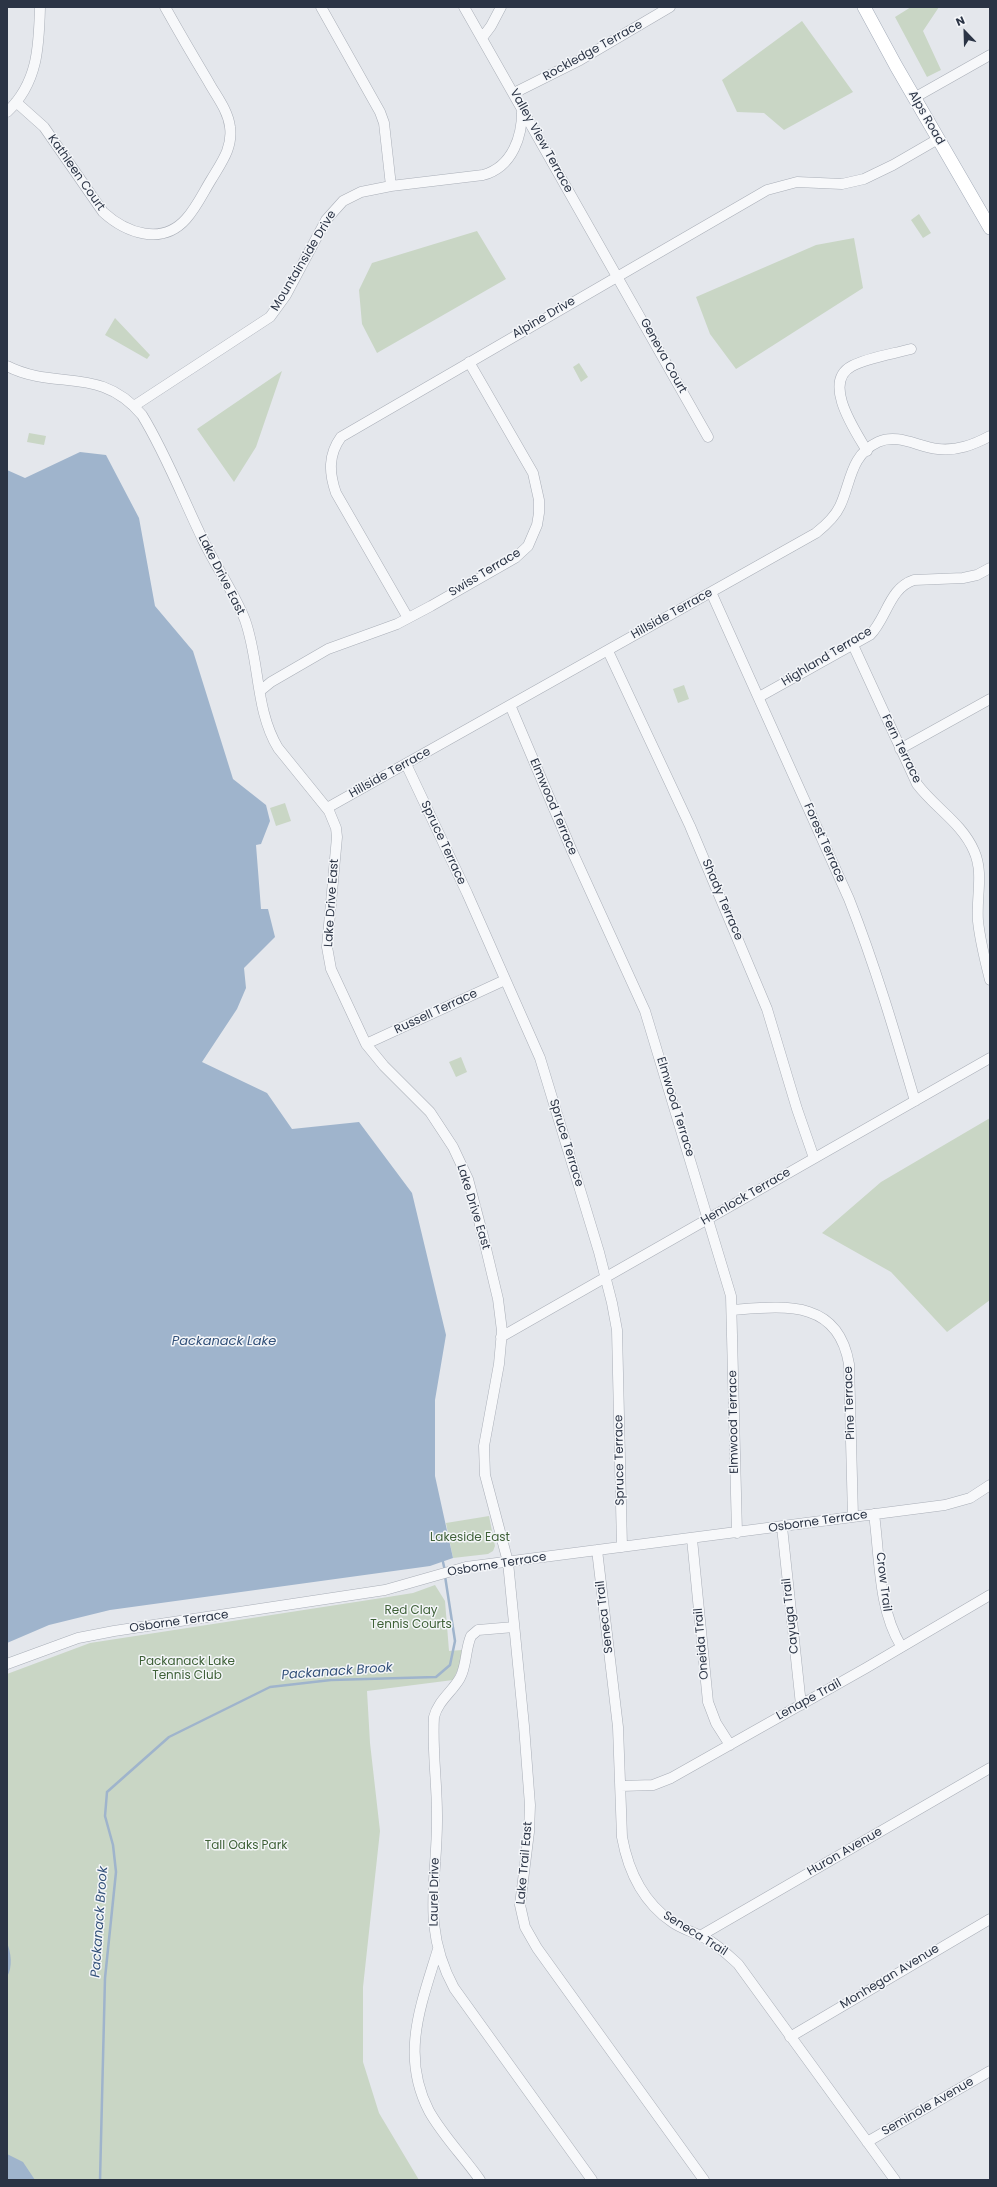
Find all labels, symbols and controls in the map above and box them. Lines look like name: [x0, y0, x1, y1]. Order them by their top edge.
north arrow: [945, 12, 985, 52]
text: N: [953, 12, 967, 30]
street label: Rockledge Terrace: [541, 18, 645, 84]
street label: Valley View Terrace: [506, 86, 576, 196]
street label: Alps Road: [905, 88, 947, 148]
street label: Kathleen Court: [44, 132, 108, 214]
street label: Mountainside Drive: [268, 208, 340, 314]
street label: Alpine Drive: [510, 294, 578, 342]
street label: Geneva Court: [636, 316, 690, 396]
street label: Lake Drive East: [195, 532, 247, 618]
street label: Swiss Terrace: [446, 546, 524, 600]
street label: Hillside Terrace: [629, 586, 715, 642]
street label: Highland Terrace: [779, 624, 875, 690]
street label: Fern Terrace: [878, 712, 924, 786]
street label: Hillside Terrace: [347, 745, 433, 801]
street label: Elmwood Terrace: [526, 756, 580, 858]
street label: Spruce Terrace: [417, 799, 469, 887]
street label: Forest Terrace: [800, 801, 848, 885]
street label: Shady Terrace: [698, 857, 746, 943]
street label: Lake Drive East: [322, 858, 342, 948]
street label: Russell Terrace: [392, 987, 480, 1037]
street label: Elmwood Terrace: [653, 1055, 697, 1159]
street label: Spruce Terrace: [546, 1097, 586, 1189]
street label: Lake Drive East: [453, 1163, 493, 1251]
street label: Hemlock Terrace: [699, 1165, 793, 1229]
water label: Packanack Lake: [172, 1334, 276, 1350]
street label: Pine Terrace: [842, 1366, 858, 1440]
street label: Elmwood Terrace: [726, 1370, 742, 1474]
street label: Spruce Terrace: [612, 1414, 628, 1506]
street label: Osborne Terrace: [767, 1508, 869, 1536]
park label: Lakeside East: [430, 1531, 510, 1545]
street label: Osborne Terrace: [446, 1550, 548, 1580]
street label: Crow Trail: [872, 1552, 894, 1612]
street label: Cayuga Trail: [780, 1577, 802, 1655]
street label: Seneca Trail: [593, 1580, 617, 1654]
park label: Red Clay Tennis Courts: [370, 1604, 452, 1632]
street label: Osborne Terrace: [128, 1608, 230, 1636]
street label: Oneida Trail: [692, 1608, 712, 1680]
park label: Packanack Lake Tennis Club: [139, 1655, 235, 1683]
water label: Packanack Brook: [281, 1660, 393, 1684]
street label: Lenape Trail: [774, 1676, 844, 1724]
street label: Lake Trail East: [514, 1821, 536, 1905]
street label: Huron Avenue: [805, 1825, 885, 1879]
park label: Tall Oaks Park: [205, 1839, 287, 1853]
street label: Laurel Drive: [427, 1857, 443, 1927]
water label: Packanack Brook: [88, 1866, 112, 1978]
street label: Seneca Trail: [660, 1909, 730, 1959]
street label: Monhegan Avenue: [838, 1942, 942, 2012]
street label: Seminole Avenue: [879, 2075, 977, 2139]

